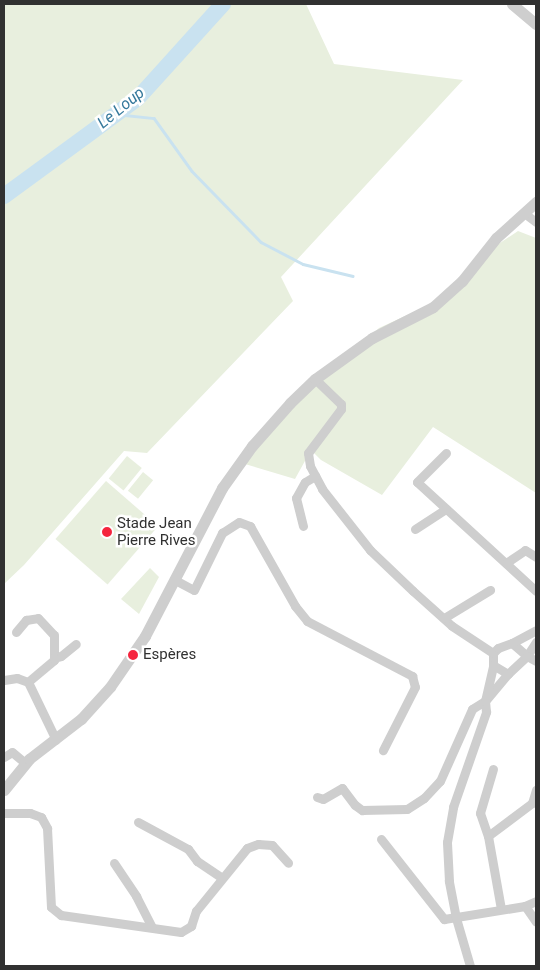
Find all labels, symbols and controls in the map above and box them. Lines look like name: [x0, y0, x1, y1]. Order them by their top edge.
water label: Le Loup: [94, 83, 148, 133]
place label: Stade Jean Pierre Rives: [117, 514, 196, 549]
marker: Stade Jean Pierre Rives: [101, 526, 113, 538]
place label: Espères: [143, 646, 196, 664]
marker: Espères: [127, 649, 139, 661]

